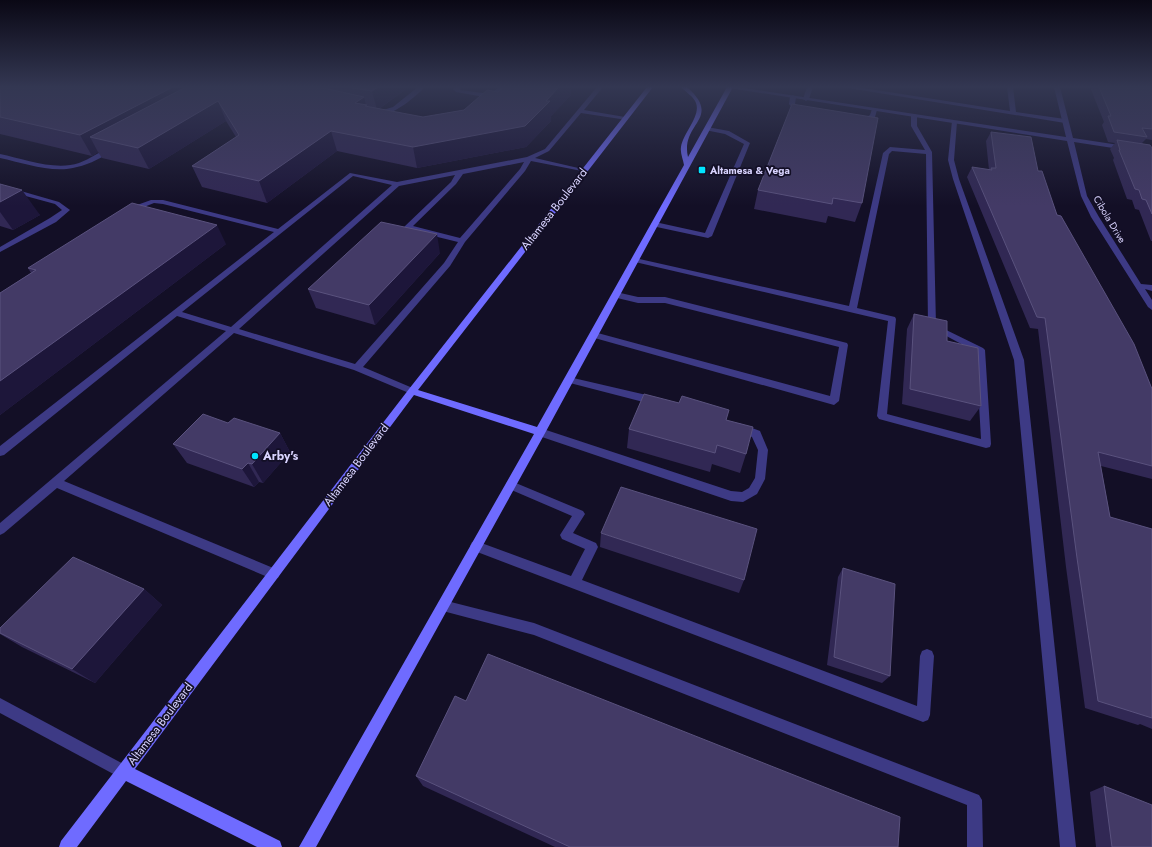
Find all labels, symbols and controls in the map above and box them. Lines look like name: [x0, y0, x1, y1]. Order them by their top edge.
place label: Altamesa & Vega: [709, 163, 790, 178]
street label: Altamesa Boulevard: [516, 164, 592, 254]
marker: Altamesa & Vega: [697, 165, 707, 175]
street label: Cibola Drive: [1090, 193, 1130, 246]
street label: Altamesa Boulevard: [319, 420, 393, 510]
place label: Arby's: [262, 447, 299, 465]
marker: Arby's: [250, 451, 260, 461]
street label: Altamesa Boulevard: [123, 679, 197, 769]

